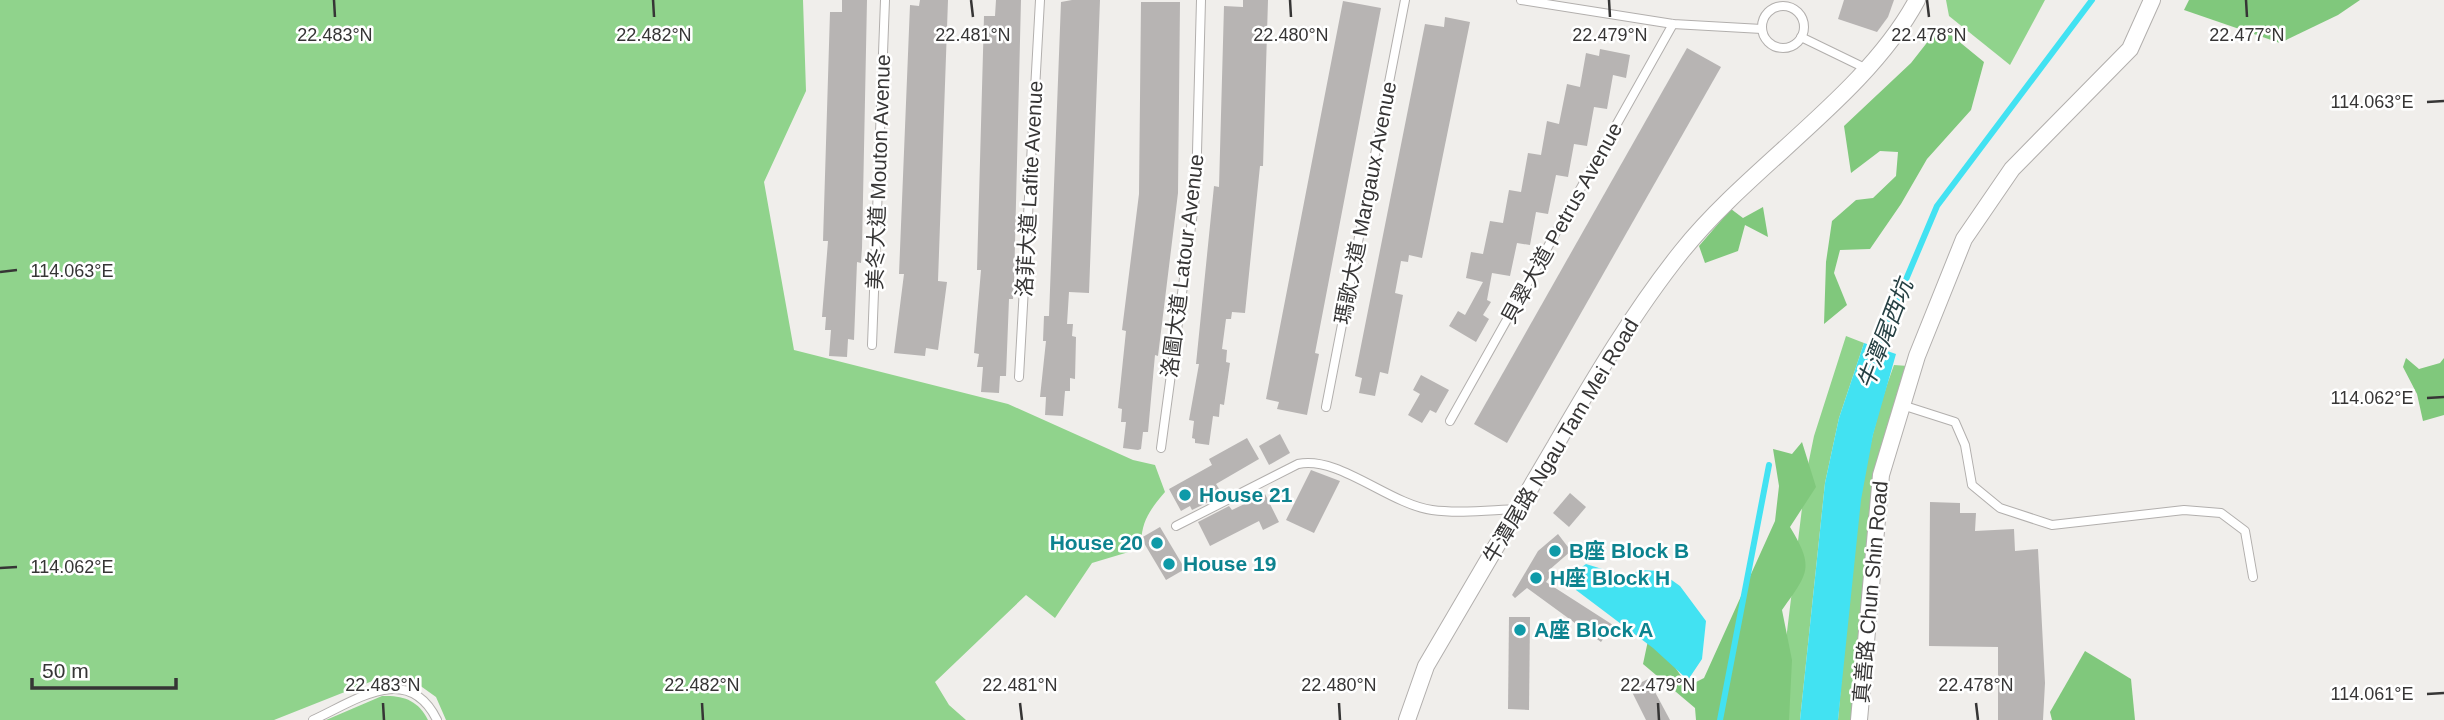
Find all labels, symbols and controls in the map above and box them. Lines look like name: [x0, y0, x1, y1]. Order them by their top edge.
text: 22.483°N: [297, 25, 373, 45]
text: 22.482°N: [616, 25, 692, 45]
text: 22.481°N: [935, 25, 1011, 45]
text: 22.480°N: [1253, 25, 1329, 45]
text: 22.479°N: [1572, 25, 1648, 45]
text: 22.478°N: [1891, 25, 1967, 45]
text: 22.477°N: [2209, 25, 2285, 45]
street label: 美冬大道 Mouton Avenue: [863, 54, 894, 290]
street label: 瑪歌大道 Margaux Avenue: [1331, 79, 1400, 326]
street label: 洛菲大道 Lafite Avenue: [1012, 80, 1047, 298]
text: 114.063°E: [2331, 92, 2413, 112]
street label: 貝翠大道 Petrus Avenue: [1497, 118, 1626, 327]
street label: 洛圖大道 Latour Avenue: [1157, 153, 1208, 379]
text: 114.063°E: [31, 261, 113, 281]
water label: 牛潭尾西坑: [1852, 273, 1919, 392]
street label: 牛潭尾路 Ngau Tam Mei Road: [1478, 314, 1643, 567]
text: 114.062°E: [2331, 388, 2413, 408]
street label: 真善路 Chun Shin Road: [1849, 480, 1892, 704]
place label: House 21: [1199, 483, 1293, 506]
marker: House 21: [1177, 487, 1193, 503]
place label: House 20: [1050, 531, 1143, 554]
marker: House 20: [1149, 535, 1165, 551]
place label: B座 Block B: [1569, 539, 1689, 562]
marker: B座 Block B: [1547, 543, 1563, 559]
place label: House 19: [1183, 552, 1276, 575]
marker: House 19: [1161, 556, 1177, 572]
text: 114.062°E: [31, 557, 113, 577]
place label: H座 Block H: [1550, 566, 1670, 589]
marker: H座 Block H: [1528, 570, 1544, 586]
place label: A座 Block A: [1534, 618, 1653, 641]
marker: A座 Block A: [1512, 622, 1528, 638]
scale bar: [32, 646, 175, 690]
text: 50 m: [42, 659, 89, 682]
text: 22.483°N: [345, 675, 421, 695]
text: 22.482°N: [664, 675, 740, 695]
text: 22.481°N: [982, 675, 1058, 695]
text: 22.480°N: [1301, 675, 1377, 695]
text: 22.479°N: [1620, 675, 1696, 695]
text: 22.478°N: [1938, 675, 2014, 695]
text: 114.061°E: [2331, 684, 2413, 704]

